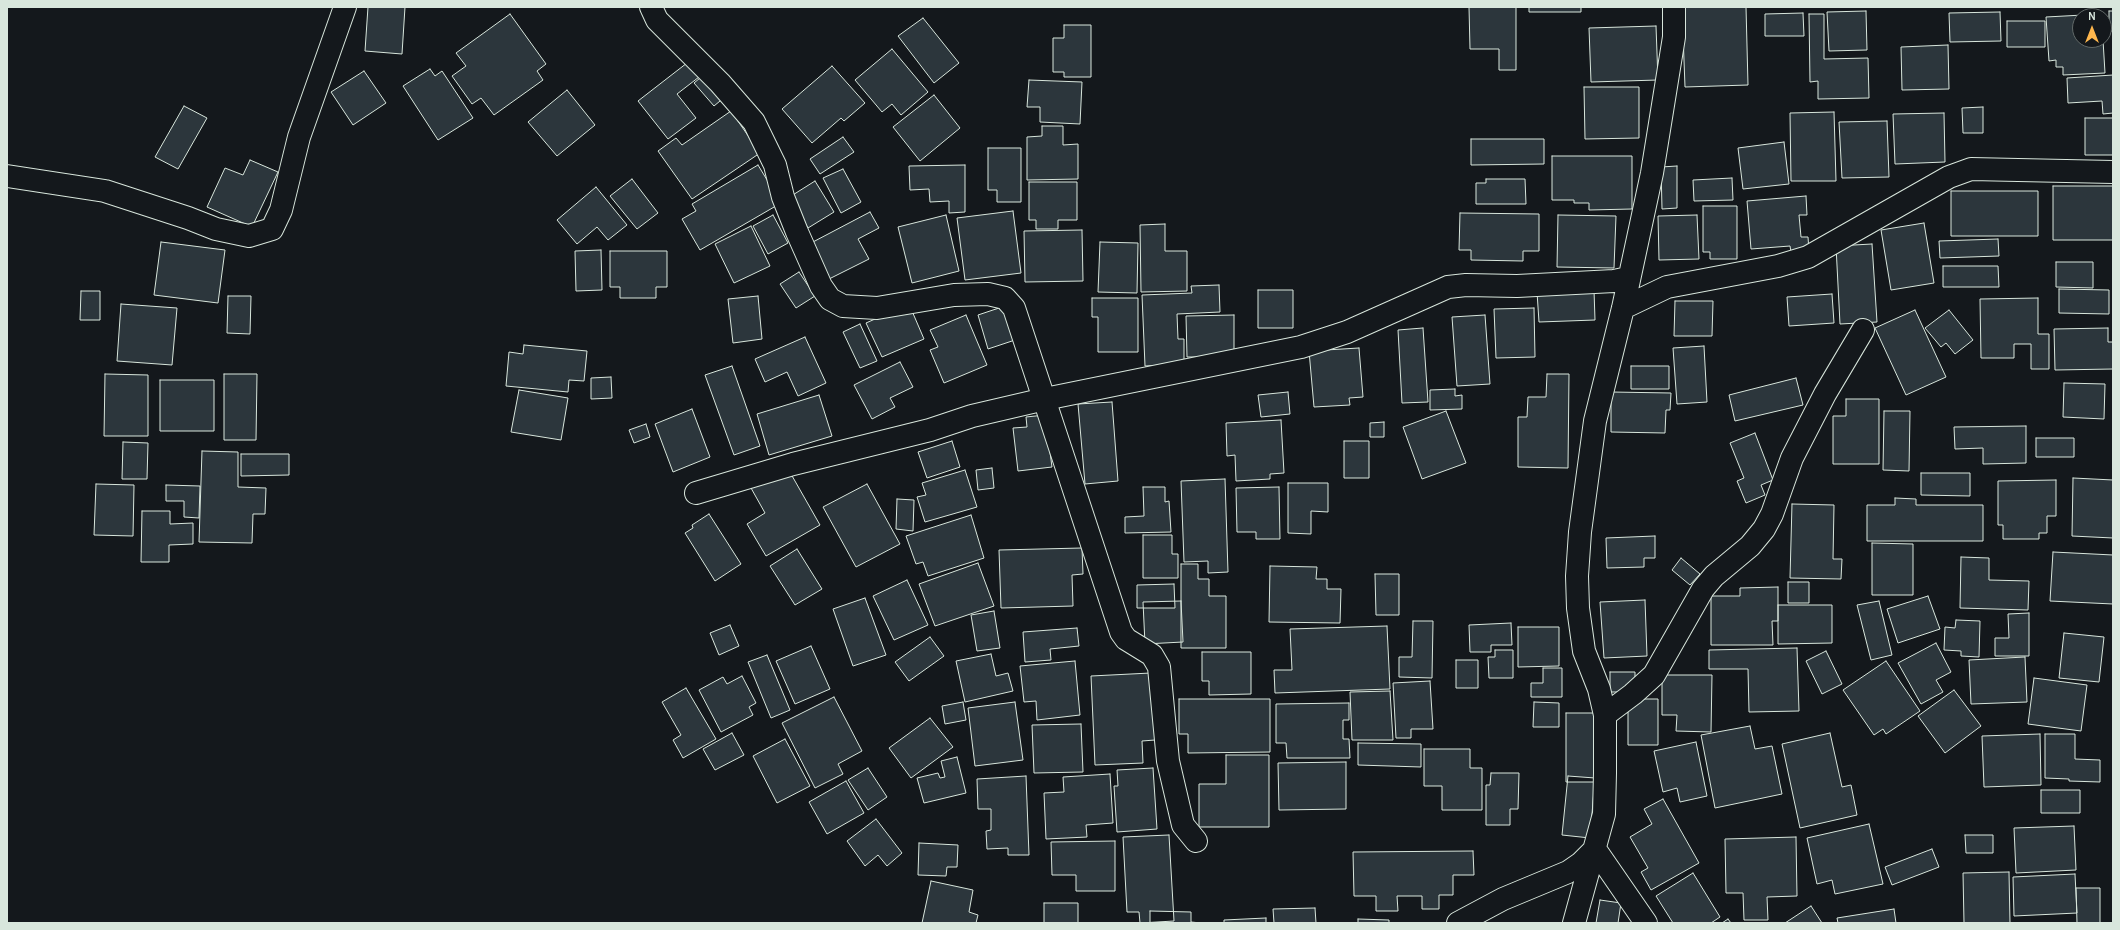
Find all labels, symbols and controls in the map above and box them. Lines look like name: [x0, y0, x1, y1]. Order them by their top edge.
north arrow: [2072, 8, 2112, 48]
text: N: [2088, 10, 2096, 23]

